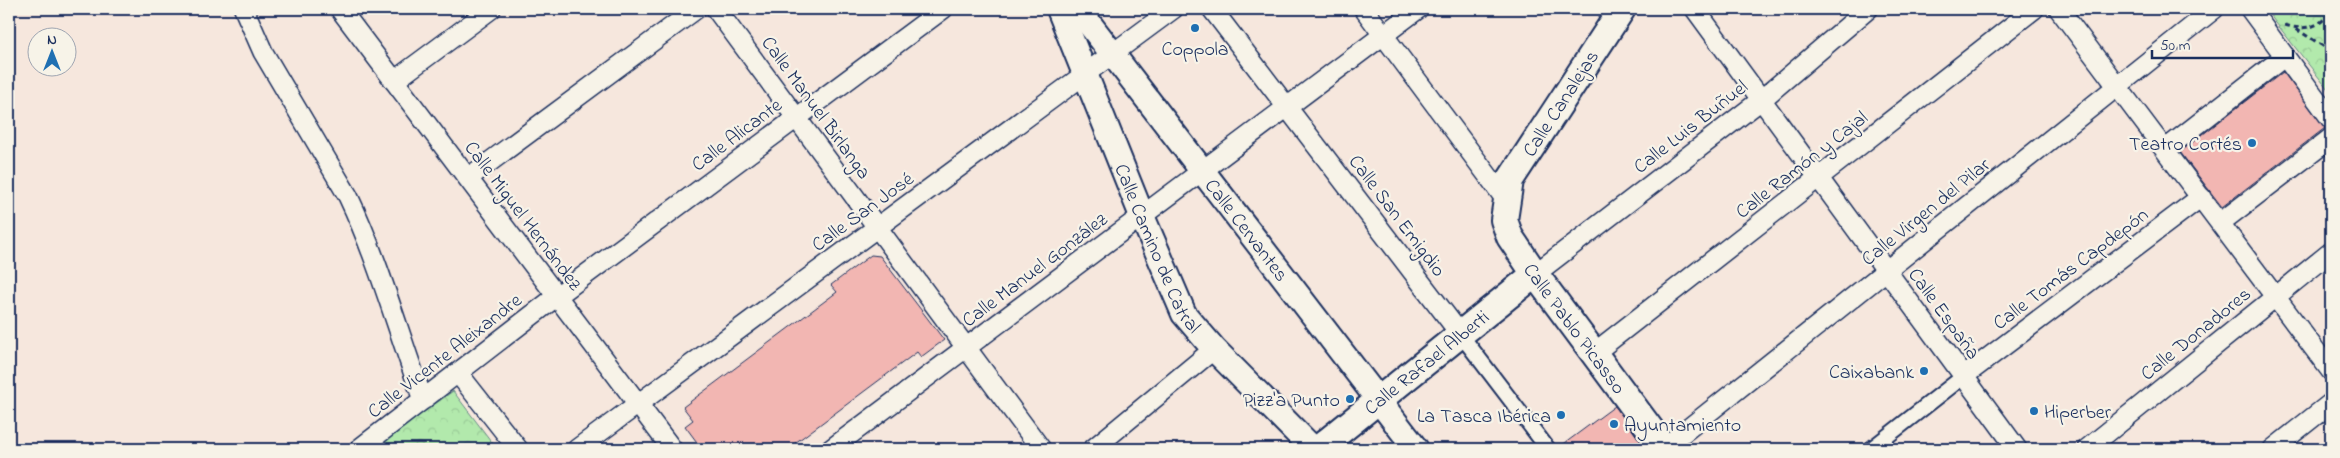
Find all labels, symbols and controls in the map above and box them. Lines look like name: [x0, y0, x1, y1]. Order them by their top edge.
marker: Coppola: [1189, 22, 1201, 34]
north arrow: [28, 28, 78, 78]
scale bar: [2152, 28, 2294, 60]
text: N: [47, 30, 57, 51]
street label: Calle Manuel Birlanga: [752, 31, 877, 187]
text: 50 m: [2160, 35, 2191, 57]
place label: Coppola: [1161, 36, 1229, 65]
street label: Calle Canalejas: [1517, 45, 1608, 164]
street label: Calle Luis Buñuel: [1628, 74, 1755, 182]
street label: Calle Alicante: [686, 92, 789, 180]
street label: Calle Ramón y Cajal: [1730, 105, 1875, 227]
place label: Teatro Cortés: [2129, 131, 2242, 160]
street label: Calle Miguel Hernández: [455, 135, 588, 299]
marker: Teatro Cortés: [2246, 137, 2258, 149]
street label: Calle San Emigdio: [1340, 149, 1452, 284]
street label: Calle Virgen del Pilar: [1856, 151, 1998, 275]
street label: Calle Camino de Catral: [1106, 160, 1207, 341]
street label: Calle San José: [806, 166, 921, 260]
street label: Calle Cervantes: [1196, 173, 1294, 289]
street label: Calle Tomás Capdepón: [1988, 202, 2156, 338]
street label: Calle Manuel González: [957, 206, 1115, 336]
street label: Calle Pablo Picasso: [1515, 258, 1632, 401]
street label: Calle España: [1900, 263, 1986, 366]
street label: Calle Donadores: [2135, 281, 2258, 389]
street label: Calle Vicente Aleixandre: [362, 287, 529, 427]
street label: Calle Rafael Alberti: [1359, 304, 1497, 423]
place label: Caixabank: [1829, 359, 1914, 388]
marker: Caixabank: [1918, 365, 1930, 377]
place label: Pizz'a Punto: [1243, 387, 1340, 416]
marker: Pizz'a Punto: [1344, 393, 1356, 405]
place label: Hiperber: [2044, 399, 2112, 428]
place label: La Tasca Ibérica: [1417, 403, 1551, 432]
marker: Hiperber: [2028, 405, 2040, 417]
marker: La Tasca Ibérica: [1555, 409, 1567, 421]
place label: Ayuntamiento: [1624, 412, 1741, 441]
marker: Ayuntamiento: [1608, 418, 1620, 430]

